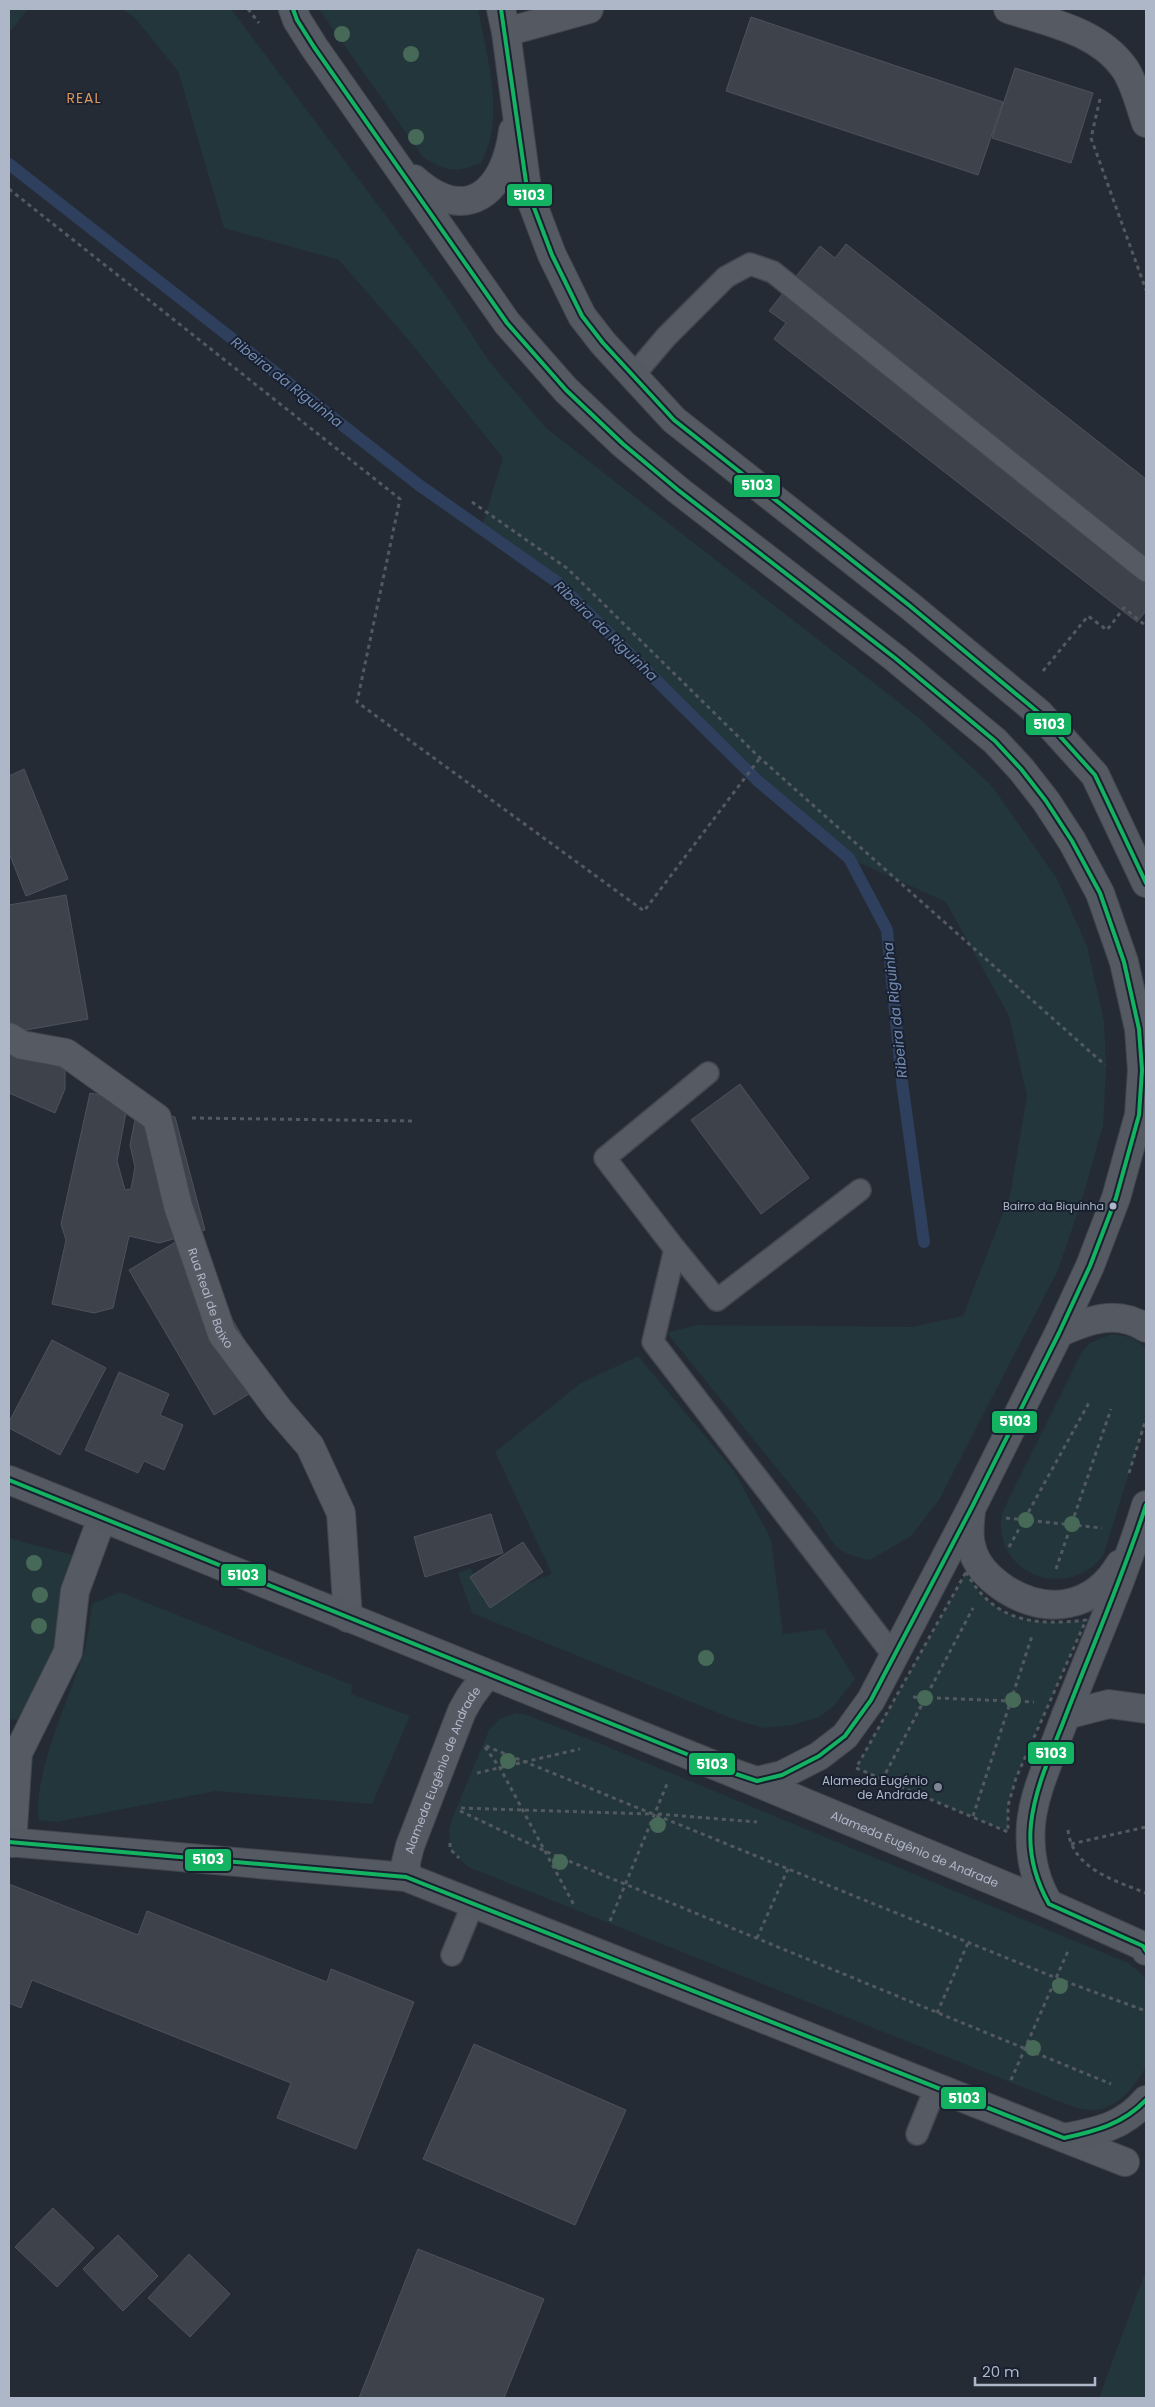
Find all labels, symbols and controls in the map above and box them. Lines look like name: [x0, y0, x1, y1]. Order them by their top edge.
district label: REAL: [66, 88, 102, 108]
line badge: 5103: [506, 183, 553, 207]
text: 5103: [513, 185, 545, 205]
water label: Ribeira da Riguinha: [227, 332, 347, 432]
line badge: 5103: [733, 474, 781, 498]
text: 5103: [741, 475, 773, 495]
water label: Ribeira da Riguinha: [550, 576, 662, 686]
line badge: 5103: [1025, 712, 1072, 736]
text: 5103: [1033, 714, 1065, 734]
water label: Ribeira da Riguinha: [878, 940, 912, 1079]
place label: Bairro da Biquinha: [1003, 1198, 1104, 1214]
marker: Bairro da Biquinha: [1108, 1201, 1118, 1211]
street label: Rua Real de Baixo: [184, 1245, 238, 1352]
line badge: 5103: [991, 1410, 1038, 1434]
text: 5103: [999, 1411, 1031, 1431]
line badge: 5103: [220, 1563, 267, 1587]
text: 5103: [227, 1565, 259, 1585]
street label: Alameda Eugênio de Andrade: [400, 1682, 484, 1855]
line badge: 5103: [1027, 1741, 1075, 1765]
text: 5103: [1035, 1743, 1067, 1763]
line badge: 5103: [688, 1752, 736, 1776]
text: 5103: [696, 1754, 728, 1774]
place label: Alameda Eugénio de Andrade: [822, 1772, 928, 1803]
marker: Alameda Eugénio de Andrade: [932, 1781, 944, 1793]
street label: Alameda Eugênio de Andrade: [828, 1806, 1002, 1891]
line badge: 5103: [184, 1848, 232, 1872]
text: 5103: [192, 1849, 224, 1869]
line badge: 5103: [940, 2086, 987, 2110]
text: 5103: [948, 2088, 980, 2108]
scale bar: [975, 2354, 1095, 2386]
text: 20 m: [982, 2361, 1020, 2382]

